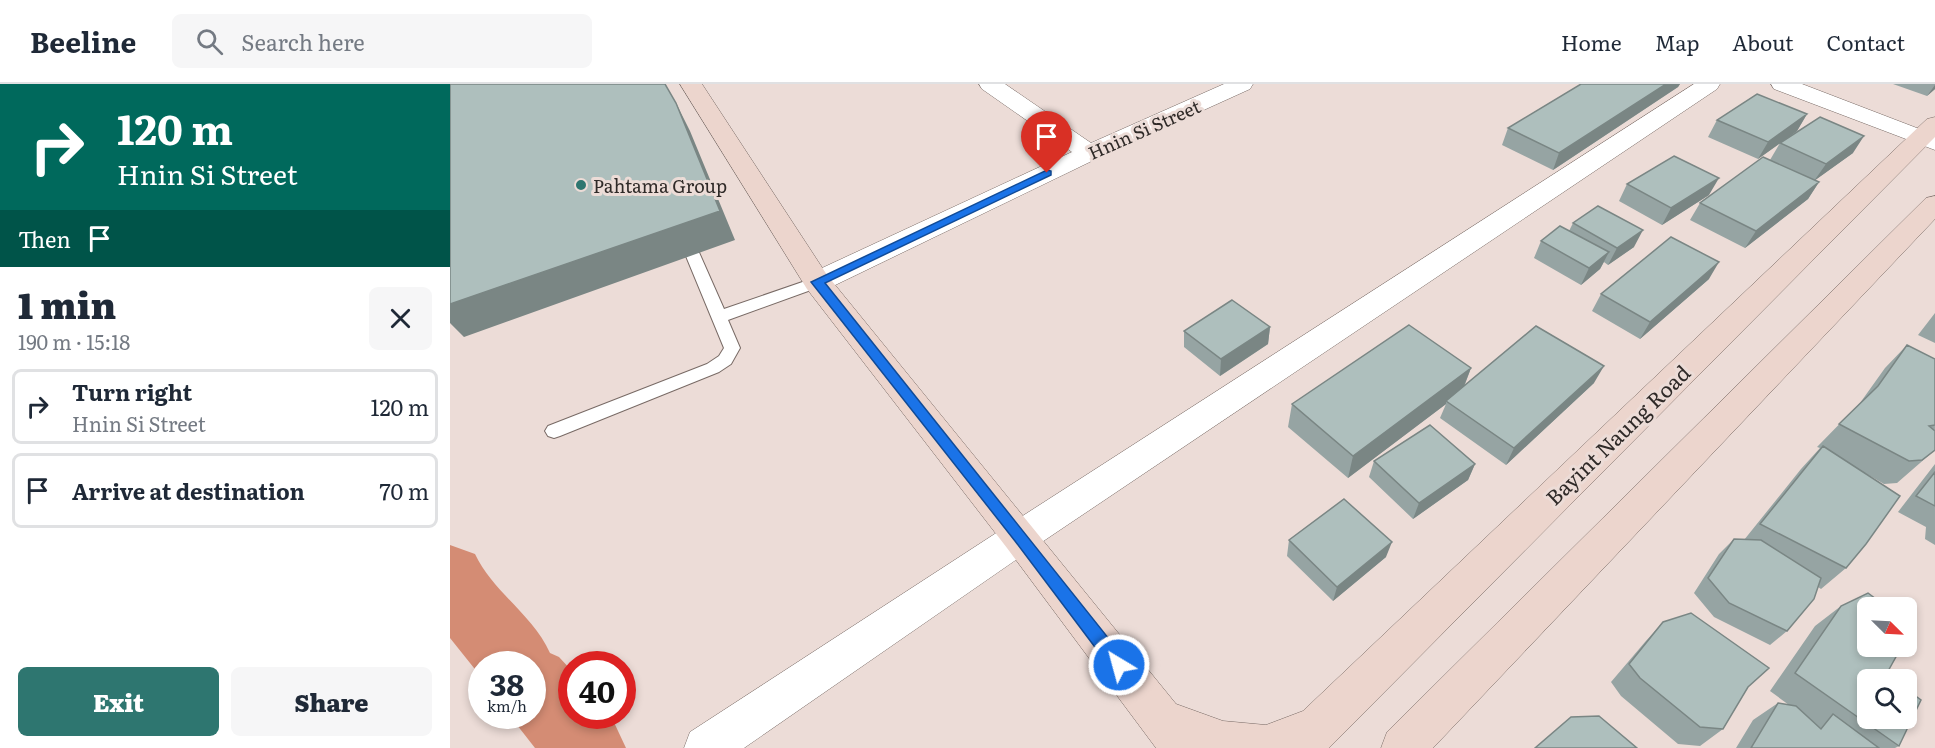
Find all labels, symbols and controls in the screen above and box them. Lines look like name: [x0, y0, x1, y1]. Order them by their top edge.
search box: [172, 14, 592, 68]
text: Beeline: [30, 20, 136, 62]
icon: search: [193, 25, 226, 58]
text: Search here: [241, 25, 365, 58]
text: Home: [1561, 26, 1622, 57]
text: Map: [1655, 26, 1699, 57]
text: About: [1732, 26, 1794, 57]
text: Contact: [1827, 26, 1905, 57]
street label: Hnin Si Street: [1084, 92, 1205, 166]
text: 120 m: [117, 96, 233, 158]
icon: right: [18, 108, 96, 186]
pin: [1021, 111, 1072, 173]
icon: arrive: [1030, 120, 1063, 153]
text: Hnin Si Street: [117, 153, 298, 193]
place label: Pahtama Group: [593, 172, 727, 199]
marker: Pahtama Group: [574, 178, 588, 192]
text: Then: [18, 222, 71, 255]
icon: arrive: [83, 222, 116, 255]
text: 1 min: [18, 277, 116, 330]
button: close: [369, 287, 432, 350]
text: 190 m · 15:18: [18, 326, 130, 356]
street label: Bayint Naung Road: [1538, 357, 1696, 511]
text: Turn right: [72, 375, 192, 408]
icon: right: [21, 390, 54, 423]
text: 120 m: [370, 390, 429, 423]
text: Hnin Si Street: [72, 408, 206, 438]
icon: arrive: [21, 474, 54, 507]
text: Arrive at destination: [72, 474, 305, 507]
text: 70 m: [379, 474, 429, 507]
north arrow: [1857, 597, 1917, 657]
map controls: [1857, 597, 1917, 729]
position arrow: [1087, 633, 1151, 697]
speed limit sign: 40: [558, 651, 636, 729]
text: 38: [490, 661, 524, 705]
button: Exit: [18, 667, 219, 736]
button: Share: [231, 667, 432, 736]
button: search: [1857, 669, 1917, 729]
text: km/h: [487, 694, 527, 717]

